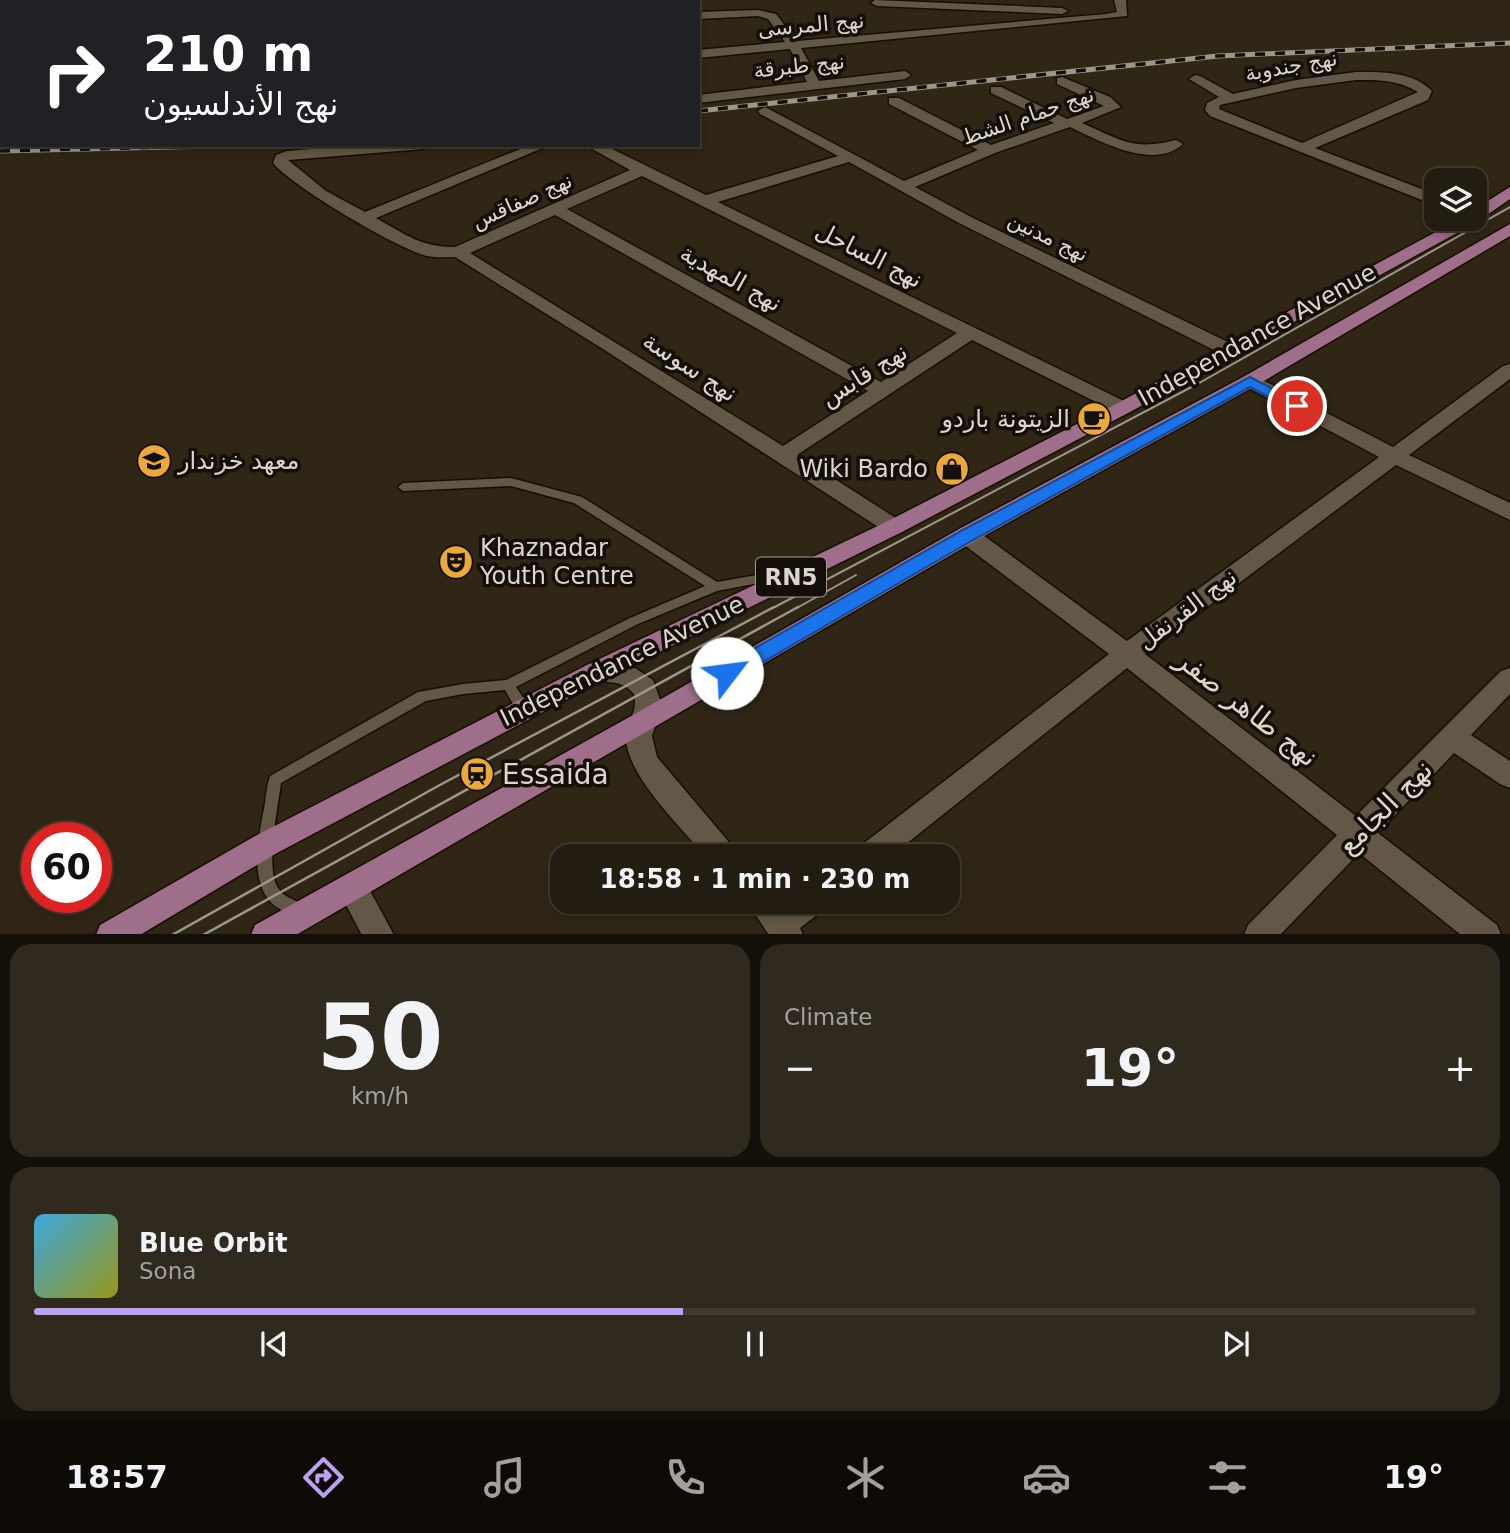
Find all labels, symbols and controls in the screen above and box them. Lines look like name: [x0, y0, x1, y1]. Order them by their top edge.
street label: نهج المرسى: [757, 8, 865, 42]
text: 210 m: [143, 26, 313, 83]
icon: right: [28, 28, 119, 119]
street label: نهج جندوبة: [1243, 46, 1339, 86]
street label: نهج طبرقة: [752, 49, 846, 83]
street label: نهج حمام الشط: [959, 82, 1097, 150]
text: نهج الأندلسيون: [143, 85, 338, 123]
street label: نهج صفاقس: [468, 168, 576, 234]
map controls: [1424, 168, 1487, 231]
button: layers: [1424, 168, 1487, 231]
street label: نهج مدنين: [1004, 207, 1092, 267]
street label: نهج الساحل: [811, 216, 927, 294]
street label: نهج المهدية: [675, 239, 787, 317]
street label: Independance Avenue: [1133, 258, 1381, 412]
street label: نهج سوسة: [638, 326, 742, 408]
street label: نهج قابس: [815, 337, 913, 413]
pin: [1267, 376, 1327, 436]
icon: arrive: [1278, 387, 1316, 425]
cafe icon: الزيتونة باردو: [1075, 400, 1113, 438]
place label: الزيتونة باردو: [940, 405, 1070, 433]
school or university icon: معهد خزندار: [135, 442, 173, 480]
place label: معهد خزندار: [177, 447, 299, 475]
shop icon: Wiki Bardo: [933, 450, 971, 488]
place label: Wiki Bardo: [799, 455, 928, 483]
place label: Khaznadar Youth Centre: [479, 534, 634, 590]
theatre icon: Khaznadar Youth Centre: [437, 543, 475, 581]
road number: RN5: [756, 558, 826, 596]
street label: نهج القرنفل: [1132, 563, 1242, 655]
street label: Independance Avenue: [496, 590, 748, 732]
position arrow: [690, 636, 764, 710]
street label: نهج طاهر صفر: [1168, 641, 1325, 774]
street label: نهج الجامع: [1331, 753, 1439, 861]
station icon: Essaida: [458, 755, 496, 793]
place label: Essaida: [502, 758, 609, 791]
speed limit sign: 60: [21, 822, 112, 913]
text: 18:58 · 1 min · 230 m: [600, 864, 910, 894]
text: 50: [317, 985, 443, 1090]
text: Climate: [784, 1004, 873, 1030]
text: 19°: [1081, 1038, 1179, 1098]
text: −: [784, 1046, 816, 1090]
text: +: [1444, 1046, 1476, 1090]
text: km/h: [351, 1083, 409, 1109]
text: Blue Orbit: [139, 1228, 288, 1258]
text: Sona: [139, 1258, 196, 1284]
icon: previous: [255, 1325, 293, 1363]
icon: pause: [736, 1325, 774, 1363]
icon: next: [1217, 1325, 1255, 1363]
icon: directions: [299, 1453, 348, 1502]
icon: music: [480, 1453, 529, 1502]
icon: phone: [661, 1453, 710, 1502]
icon: climate: [841, 1453, 890, 1502]
icon: car: [1022, 1453, 1071, 1502]
icon: filters: [1203, 1453, 1252, 1502]
text: 18:57: [66, 1458, 168, 1496]
text: 19°: [1384, 1458, 1444, 1496]

